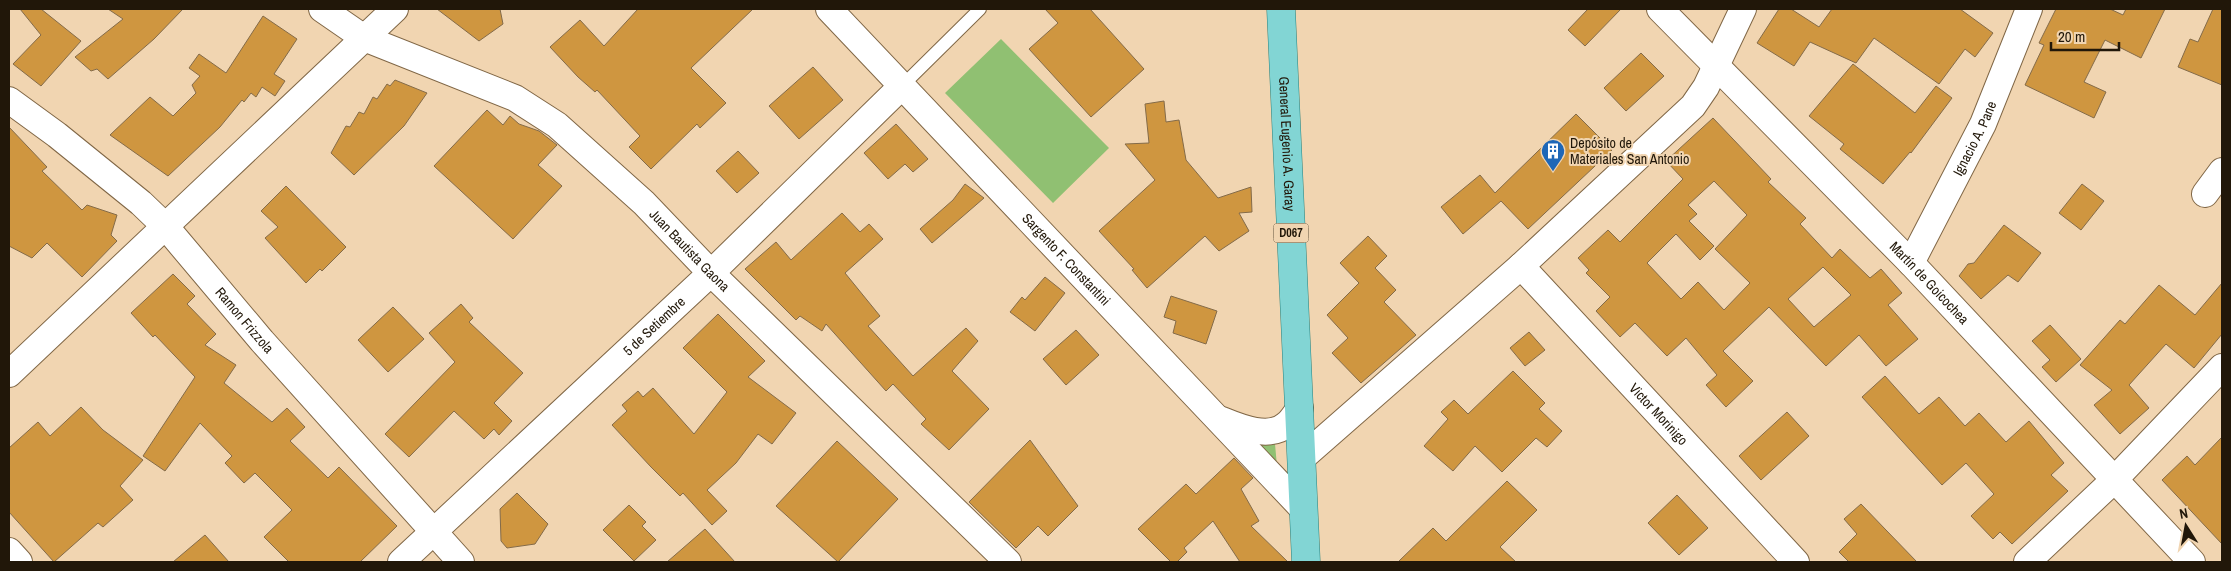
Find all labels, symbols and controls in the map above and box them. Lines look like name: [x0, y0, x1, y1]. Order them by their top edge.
scale bar: [2051, 20, 2118, 52]
text: 20 m: [2058, 26, 2085, 47]
street label: General Eugenio A. Garay: [1275, 76, 1299, 212]
street label: Ignacio A. Pane: [1949, 98, 2000, 179]
place label: Depósito de Materiales San Antonio: [1570, 134, 1689, 168]
building icon: Depósito de Materiales San Antonio: [1540, 138, 1566, 172]
street label: Juan Bautista Gaona: [646, 205, 734, 296]
street label: Sargento F. Constantini: [1018, 209, 1114, 309]
road number: D067: [1274, 224, 1308, 242]
street label: Martín de Goicochea: [1886, 238, 1973, 328]
street label: Ramon Frizzola: [211, 283, 278, 357]
street label: 5 de Setiembre: [619, 293, 689, 359]
street label: Victor Morinigo: [1625, 379, 1692, 449]
north arrow: [2161, 501, 2211, 551]
text: N: [2178, 504, 2189, 523]

